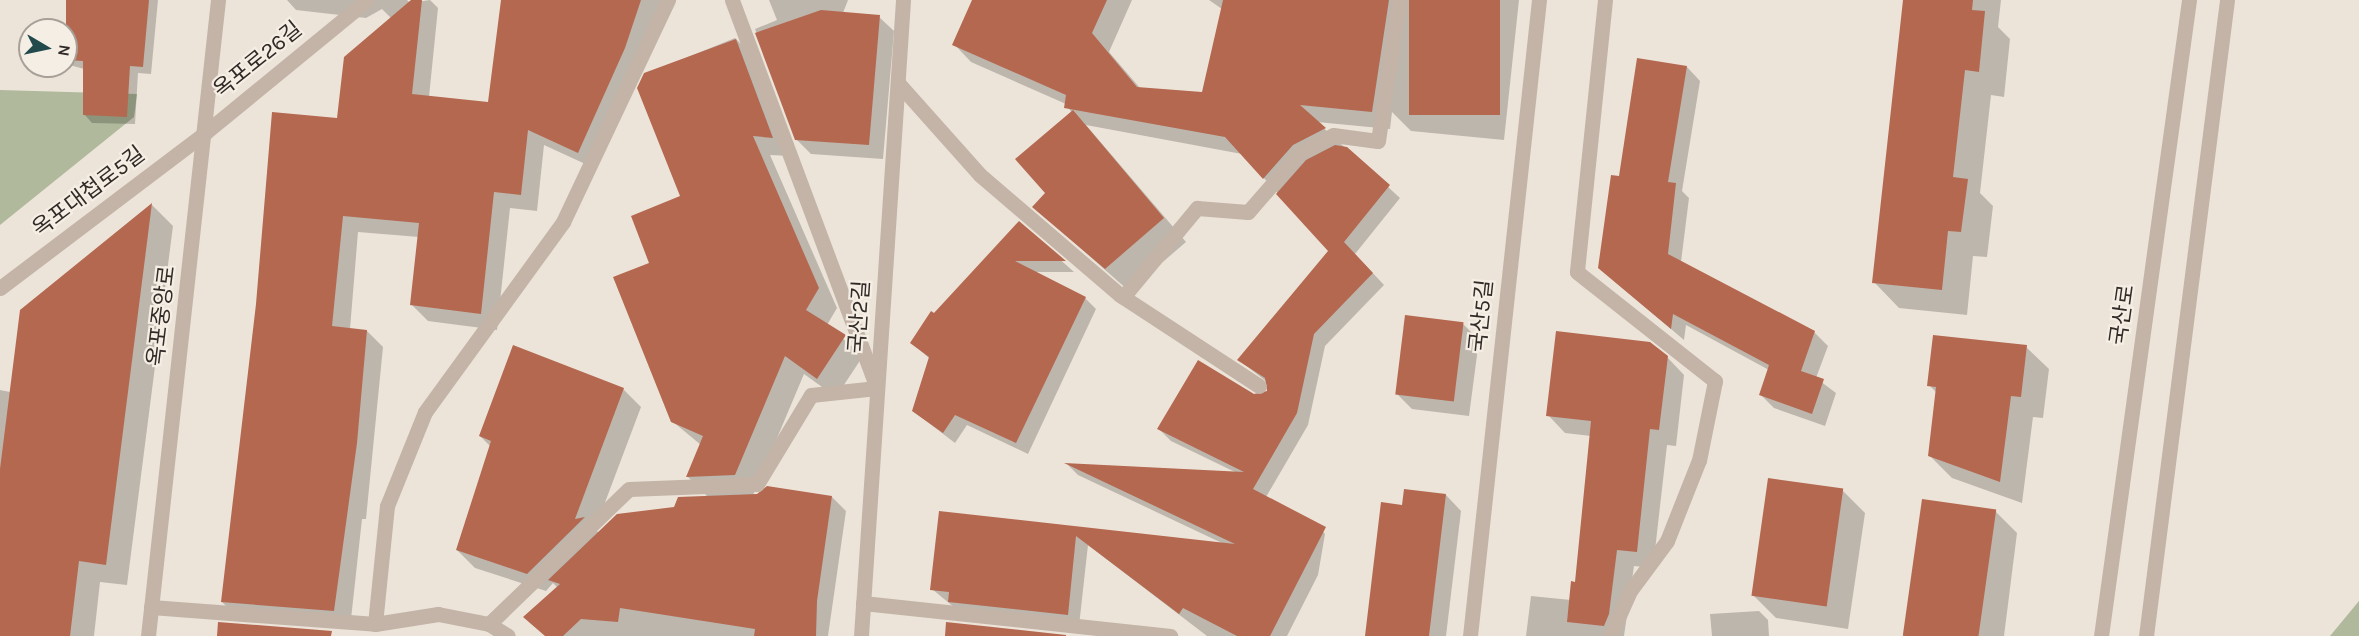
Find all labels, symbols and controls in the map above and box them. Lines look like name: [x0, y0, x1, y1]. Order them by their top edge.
street label: 옥포로26길: [208, 16, 308, 104]
north arrow: [18, 18, 78, 78]
text: N: [54, 43, 75, 58]
street label: 옥포대첩로5길: [28, 141, 150, 243]
street label: 옥포중앙로: [143, 264, 181, 368]
street label: 국산5길: [1465, 278, 1499, 354]
street label: 국산2길: [844, 279, 876, 355]
street label: 국산로: [2106, 283, 2140, 347]

